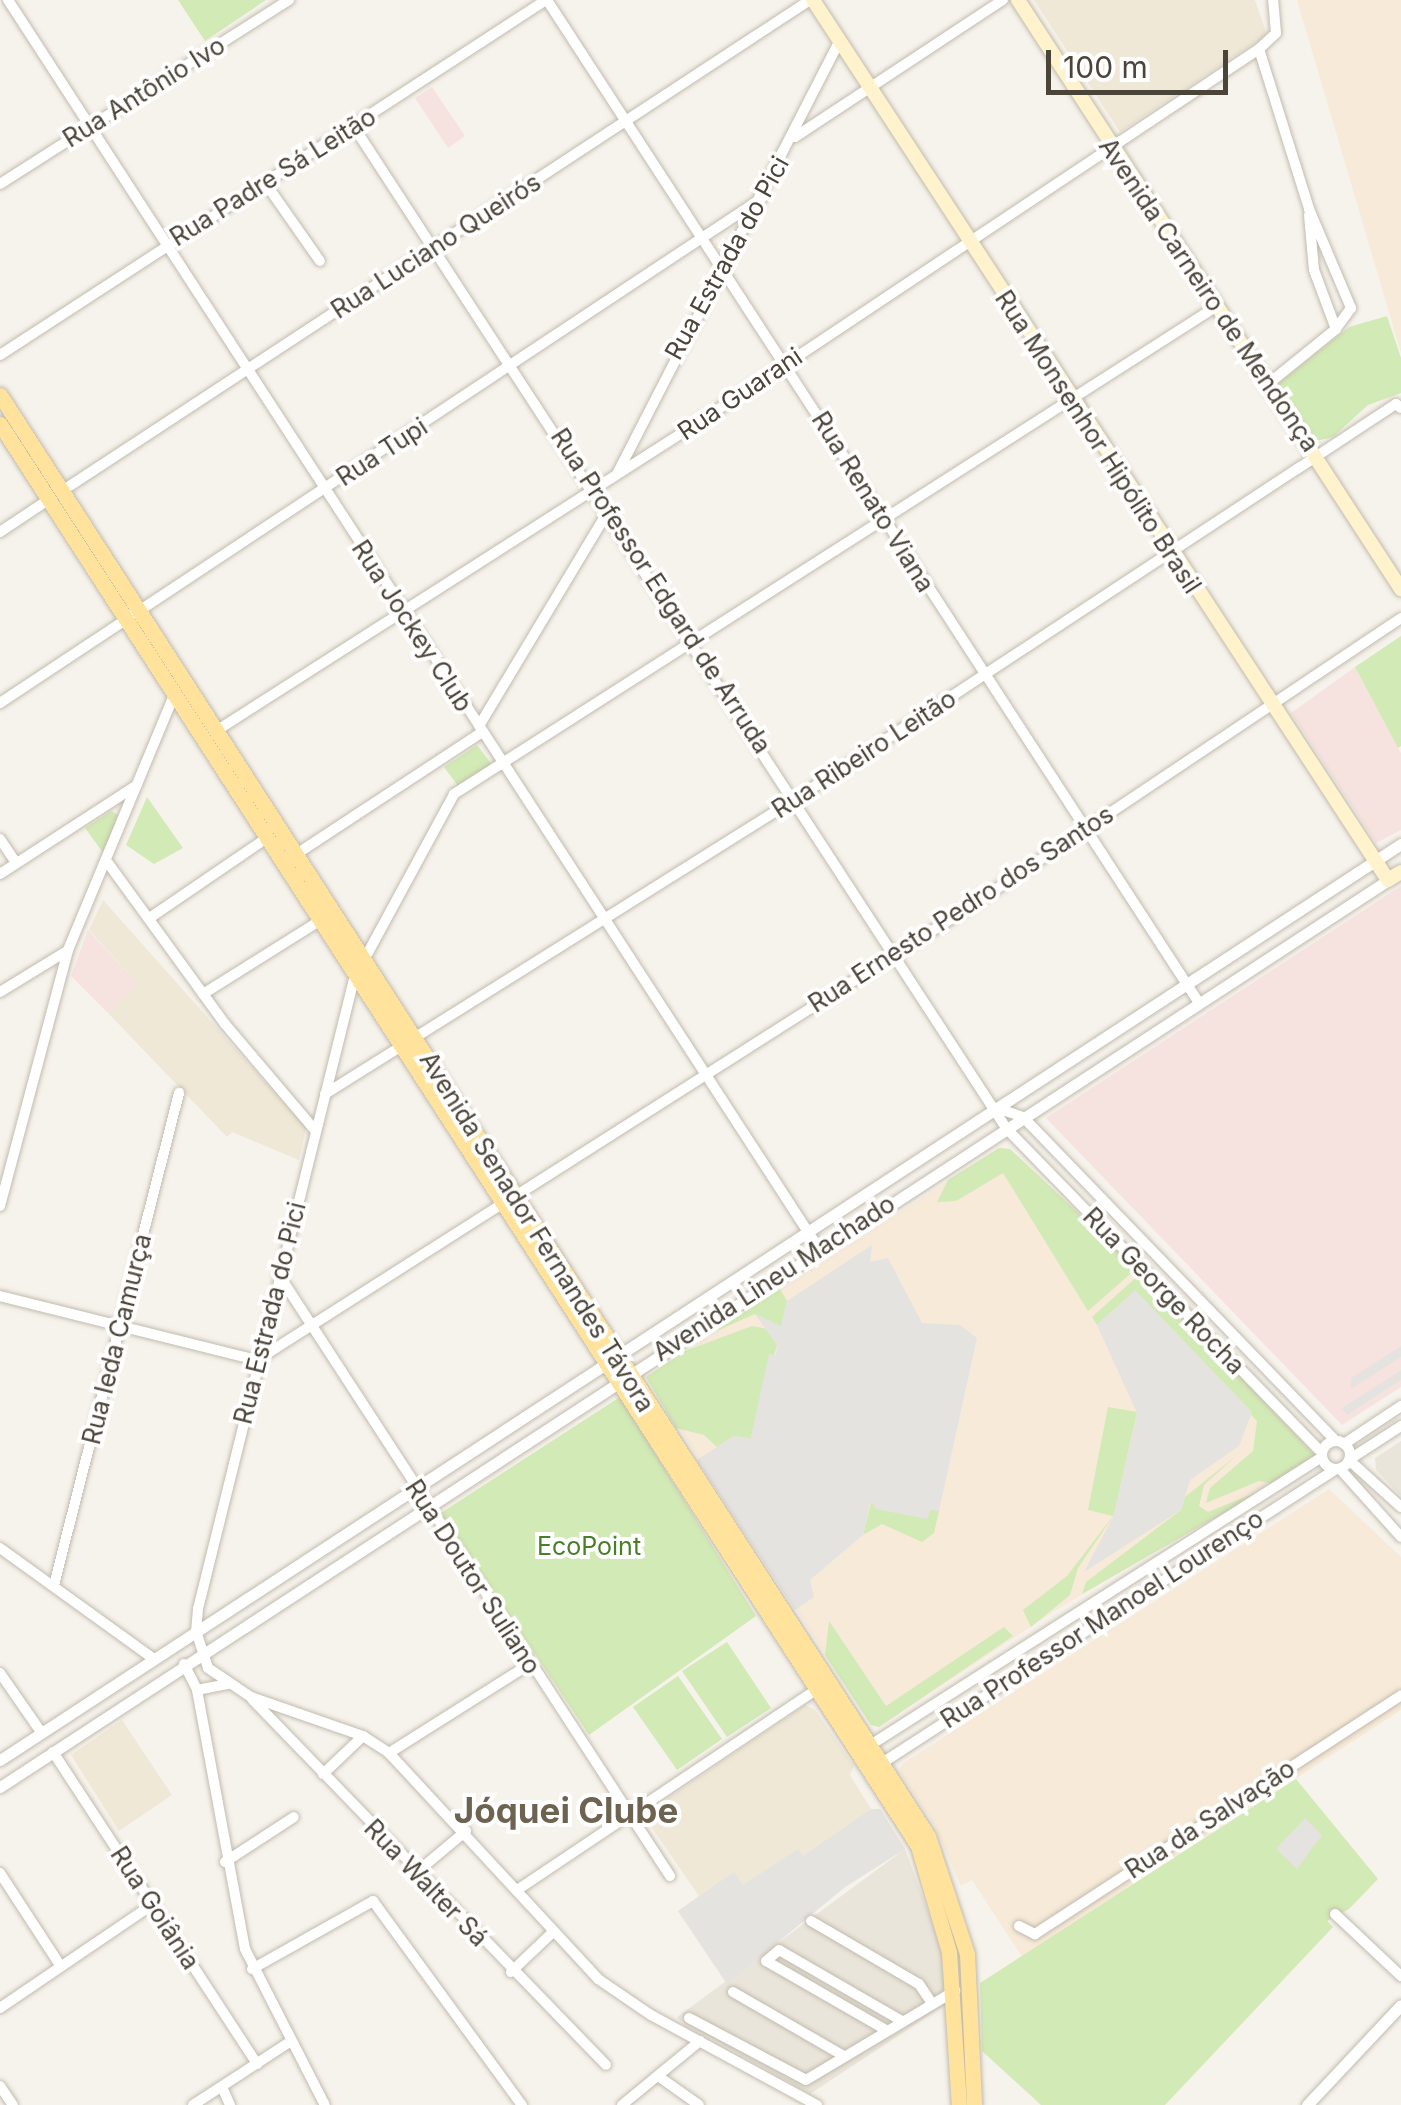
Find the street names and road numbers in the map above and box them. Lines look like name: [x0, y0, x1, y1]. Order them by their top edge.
street label: Rua Antônio Ivo: [58, 30, 230, 154]
street label: Rua Padre Sá Leitão: [165, 101, 381, 253]
street label: Avenida Carneiro de Mendonça: [1093, 132, 1325, 458]
street label: Rua Estrada do Pici: [659, 151, 795, 365]
street label: Rua Luciano Queirós: [326, 167, 546, 325]
street label: Rua Monsenhor Hipólito Brasil: [989, 285, 1207, 599]
street label: Rua Guarani: [672, 341, 808, 447]
street label: Rua Renato Viana: [805, 406, 941, 598]
street label: Rua Tupi: [331, 412, 433, 492]
street label: Rua Professor Edgard de Arruda: [545, 423, 777, 759]
street label: Rua Jockey Club: [345, 535, 479, 717]
street label: Rua Ribeiro Leitão: [766, 683, 962, 825]
street label: Rua Ernesto Pedro dos Santos: [803, 799, 1119, 1019]
street label: Avenida Senador Fernandes Távora: [413, 1046, 661, 1418]
street label: Avenida Lineu Machado: [647, 1189, 901, 1367]
street label: Rua Estrada do Pici: [228, 1199, 312, 1427]
street label: Rua George Rocha: [1077, 1201, 1251, 1381]
street label: Rua Ieda Camurça: [76, 1231, 158, 1447]
street label: Rua Doutor Suliano: [399, 1474, 547, 1680]
street label: Rua Professor Manoel Lourenço: [935, 1503, 1269, 1735]
street label: Rua da Salvação: [1120, 1753, 1300, 1885]
street label: Rua Walter Sá: [358, 1813, 494, 1953]
street label: Rua Goiânia: [104, 1841, 206, 1975]

